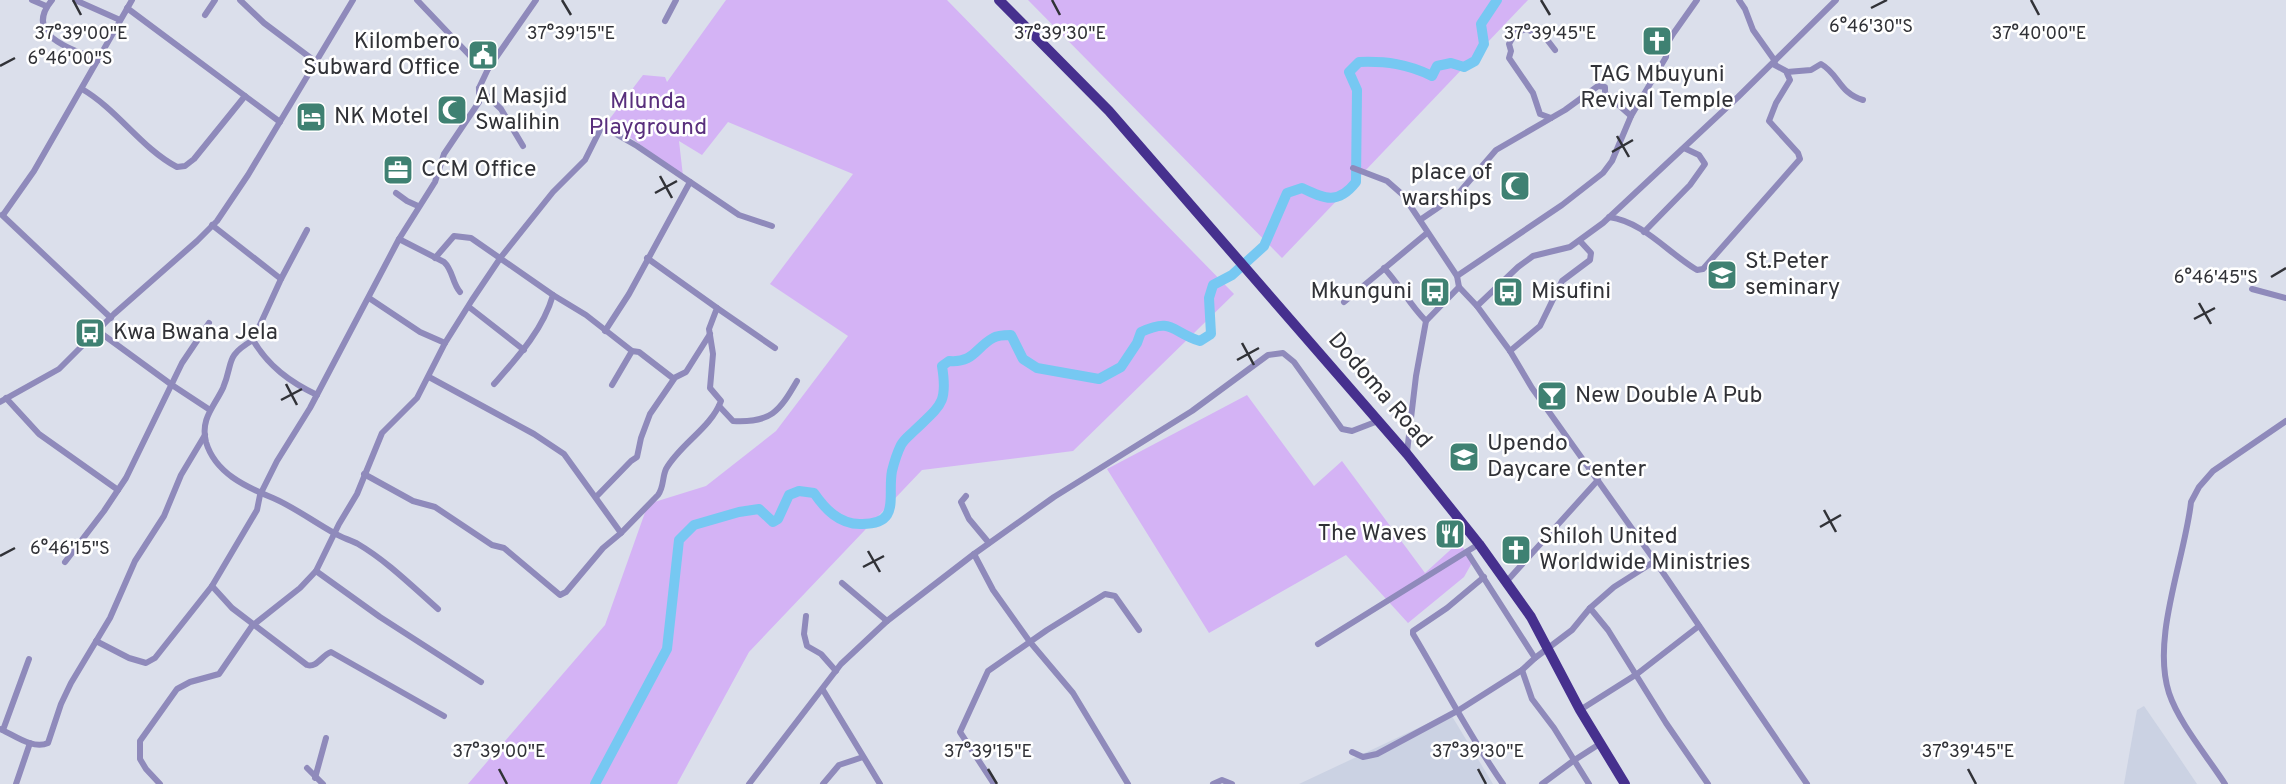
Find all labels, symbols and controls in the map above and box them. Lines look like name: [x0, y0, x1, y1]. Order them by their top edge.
text: 6°46'30"S: [1829, 16, 1913, 39]
text: 37°39'00"E: [34, 23, 128, 46]
text: 37°39'15"E: [527, 23, 615, 46]
text: 37°39'30"E: [1014, 23, 1106, 46]
text: 37°39'45"E: [1504, 23, 1596, 46]
text: 37°40'00"E: [1991, 23, 2087, 46]
church icon: TAG Mbuyuni Revival Temple: [1640, 24, 1674, 58]
place label: Kilombero Subward Office: [303, 28, 460, 83]
public building icon: Kilombero Subward Office: [466, 38, 500, 72]
text: 6°46'00"S: [28, 48, 112, 71]
place label: TAG Mbuyuni Revival Temple: [1580, 61, 1734, 116]
place label: Al Masjid Swalihin: [475, 83, 567, 138]
park label: Mlunda Playground: [589, 88, 707, 143]
mosque icon: Al Masjid Swalihin: [435, 93, 469, 127]
hotel icon: NK Motel: [294, 100, 328, 134]
place label: NK Motel: [334, 103, 429, 132]
office icon: CCM Office: [381, 153, 415, 187]
place label: CCM Office: [421, 156, 536, 185]
place label: place of warships: [1402, 159, 1492, 214]
mosque icon: place of warships: [1498, 169, 1532, 203]
place label: St.Peter seminary: [1745, 248, 1840, 303]
school or university icon: St.Peter seminary: [1705, 258, 1739, 292]
text: 6°46'45"S: [2174, 267, 2258, 290]
bus stop icon: Mkunguni: [1418, 275, 1452, 309]
bus stop icon: Misufini: [1491, 275, 1525, 309]
place label: Mkunguni: [1310, 278, 1412, 307]
place label: Misufini: [1531, 278, 1611, 307]
bus stop icon: Kwa Bwana Jela: [73, 316, 107, 350]
place label: Kwa Bwana Jela: [113, 319, 278, 348]
street label: Dodoma Road: [1321, 327, 1437, 455]
bar icon: New Double A Pub: [1535, 379, 1569, 413]
place label: New Double A Pub: [1575, 382, 1763, 411]
place label: Upendo Daycare Center: [1487, 430, 1646, 485]
school or university icon: Upendo Daycare Center: [1447, 440, 1481, 474]
restaurant icon: The Waves: [1433, 517, 1467, 551]
place label: The Waves: [1318, 520, 1427, 549]
place label: Shiloh United Worldwide Ministries: [1539, 523, 1750, 578]
church icon: Shiloh United Worldwide Ministries: [1499, 533, 1533, 567]
text: 6°46'15"S: [30, 538, 110, 561]
text: 37°39'00"E: [452, 741, 546, 764]
text: 37°39'15"E: [944, 741, 1032, 764]
text: 37°39'30"E: [1432, 741, 1524, 764]
text: 37°39'45"E: [1922, 741, 2014, 764]

